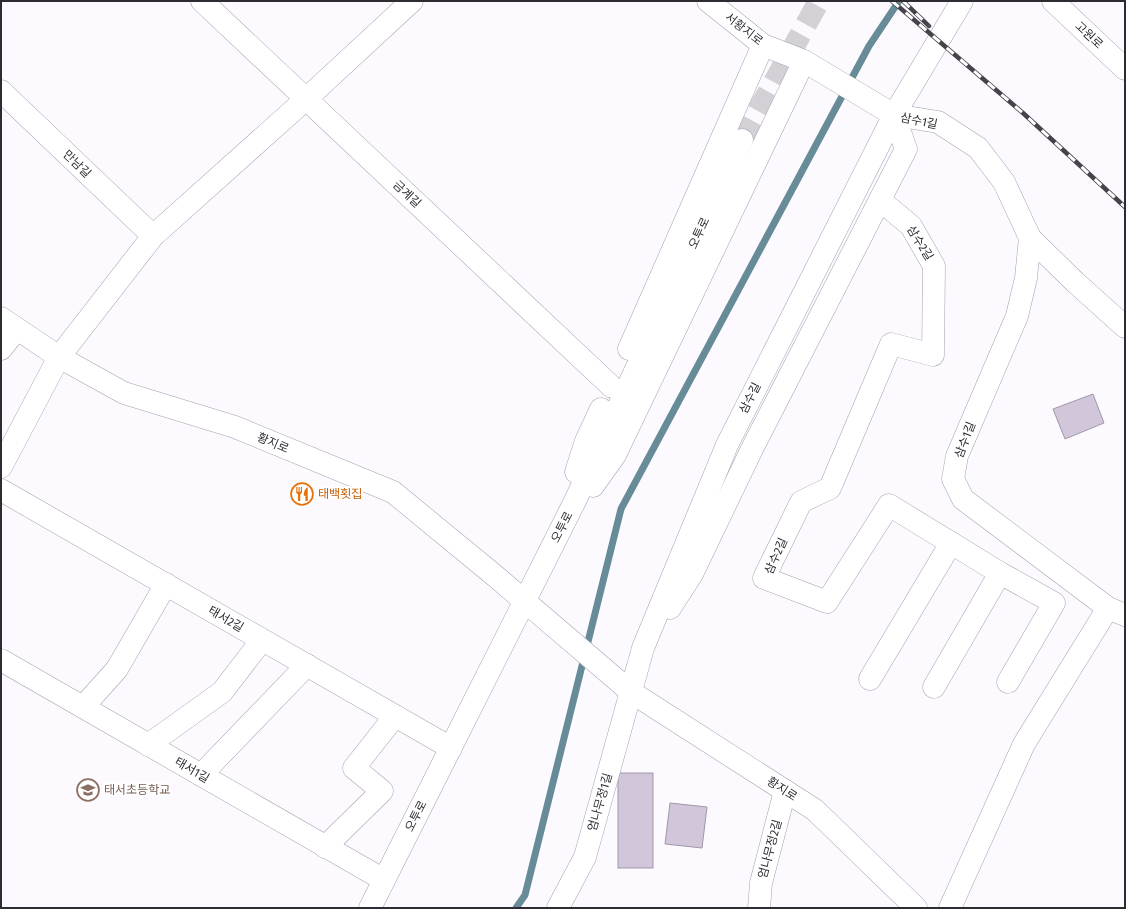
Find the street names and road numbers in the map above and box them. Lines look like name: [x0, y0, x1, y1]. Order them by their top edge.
street label: 서황지로: [722, 10, 766, 48]
street label: 고원로: [1072, 19, 1106, 51]
street label: 삼수1길: [899, 110, 939, 132]
street label: 만남길: [60, 147, 94, 181]
street label: 금계길: [390, 178, 424, 210]
street label: 오투로: [686, 215, 712, 251]
street label: 삼수2길: [904, 223, 936, 263]
street label: 삼수길: [736, 380, 764, 416]
street label: 삼수1길: [952, 420, 978, 460]
street label: 황지로: [255, 430, 291, 456]
street label: 오투로: [548, 509, 576, 545]
street label: 삼수2길: [762, 536, 790, 576]
street label: 태서2길: [206, 603, 246, 635]
street label: 태서1길: [172, 754, 212, 786]
street label: 엄나무정1길: [585, 771, 615, 833]
street label: 황지로: [764, 774, 800, 804]
street label: 오투로: [402, 798, 430, 834]
street label: 엄나무정2길: [755, 818, 785, 880]

